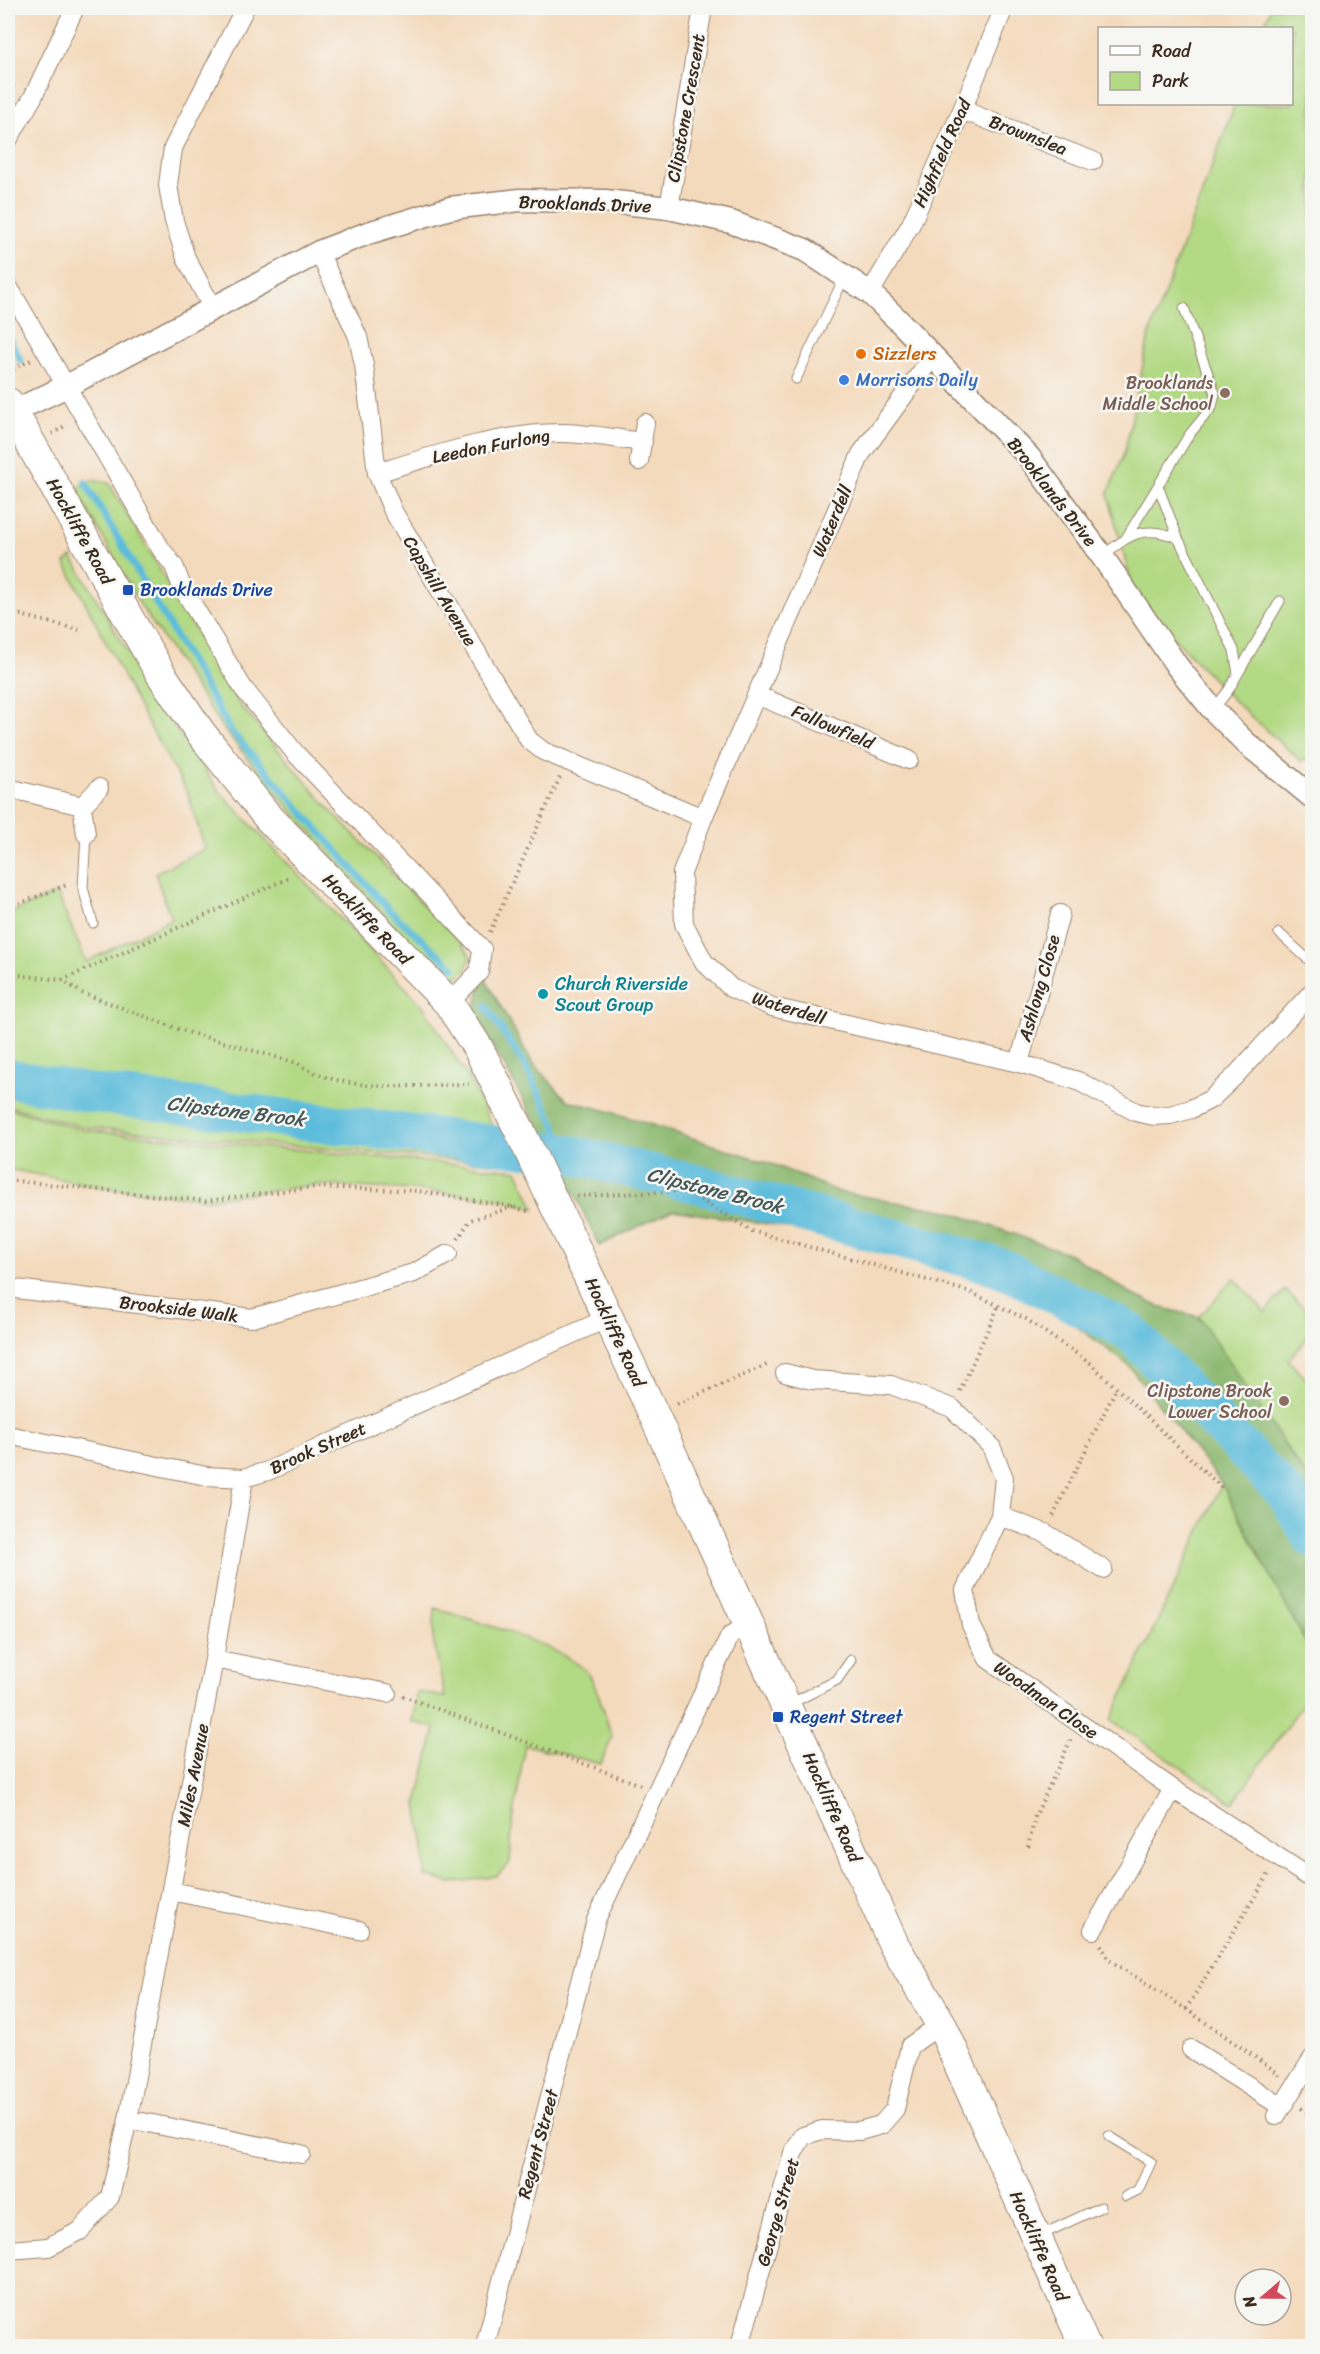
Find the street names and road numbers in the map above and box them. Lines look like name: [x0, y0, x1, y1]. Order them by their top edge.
street label: Clipstone Crescent: [657, 31, 715, 185]
street label: Highfield Road: [904, 92, 981, 213]
street label: Brownslea: [984, 105, 1072, 165]
street label: Brooklands Drive: [518, 186, 652, 222]
street label: Leedon Furlong: [429, 419, 553, 473]
street label: Brooklands Drive: [999, 430, 1105, 554]
street label: Hockliffe Road: [37, 471, 123, 592]
street label: Waterdell: [802, 479, 862, 562]
street label: Capshill Avenue: [394, 529, 486, 653]
street label: Fallowfield: [787, 695, 881, 759]
street label: Hockliffe Road: [314, 865, 421, 974]
street label: Ashlong Close: [1008, 931, 1070, 1046]
street label: Waterdell: [748, 982, 831, 1035]
street label: Hockliffe Road: [575, 1272, 655, 1394]
street label: Brookside Walk: [118, 1286, 240, 1332]
street label: Brook Street: [264, 1412, 372, 1484]
street label: Woodman Close: [987, 1652, 1105, 1748]
street label: Miles Avenue: [167, 1721, 219, 1829]
street label: Hockliffe Road: [793, 1746, 871, 1869]
street label: Regent Street: [508, 2085, 568, 2202]
street label: George Street: [747, 2154, 809, 2270]
street label: Hockliffe Road: [1000, 2185, 1078, 2308]

